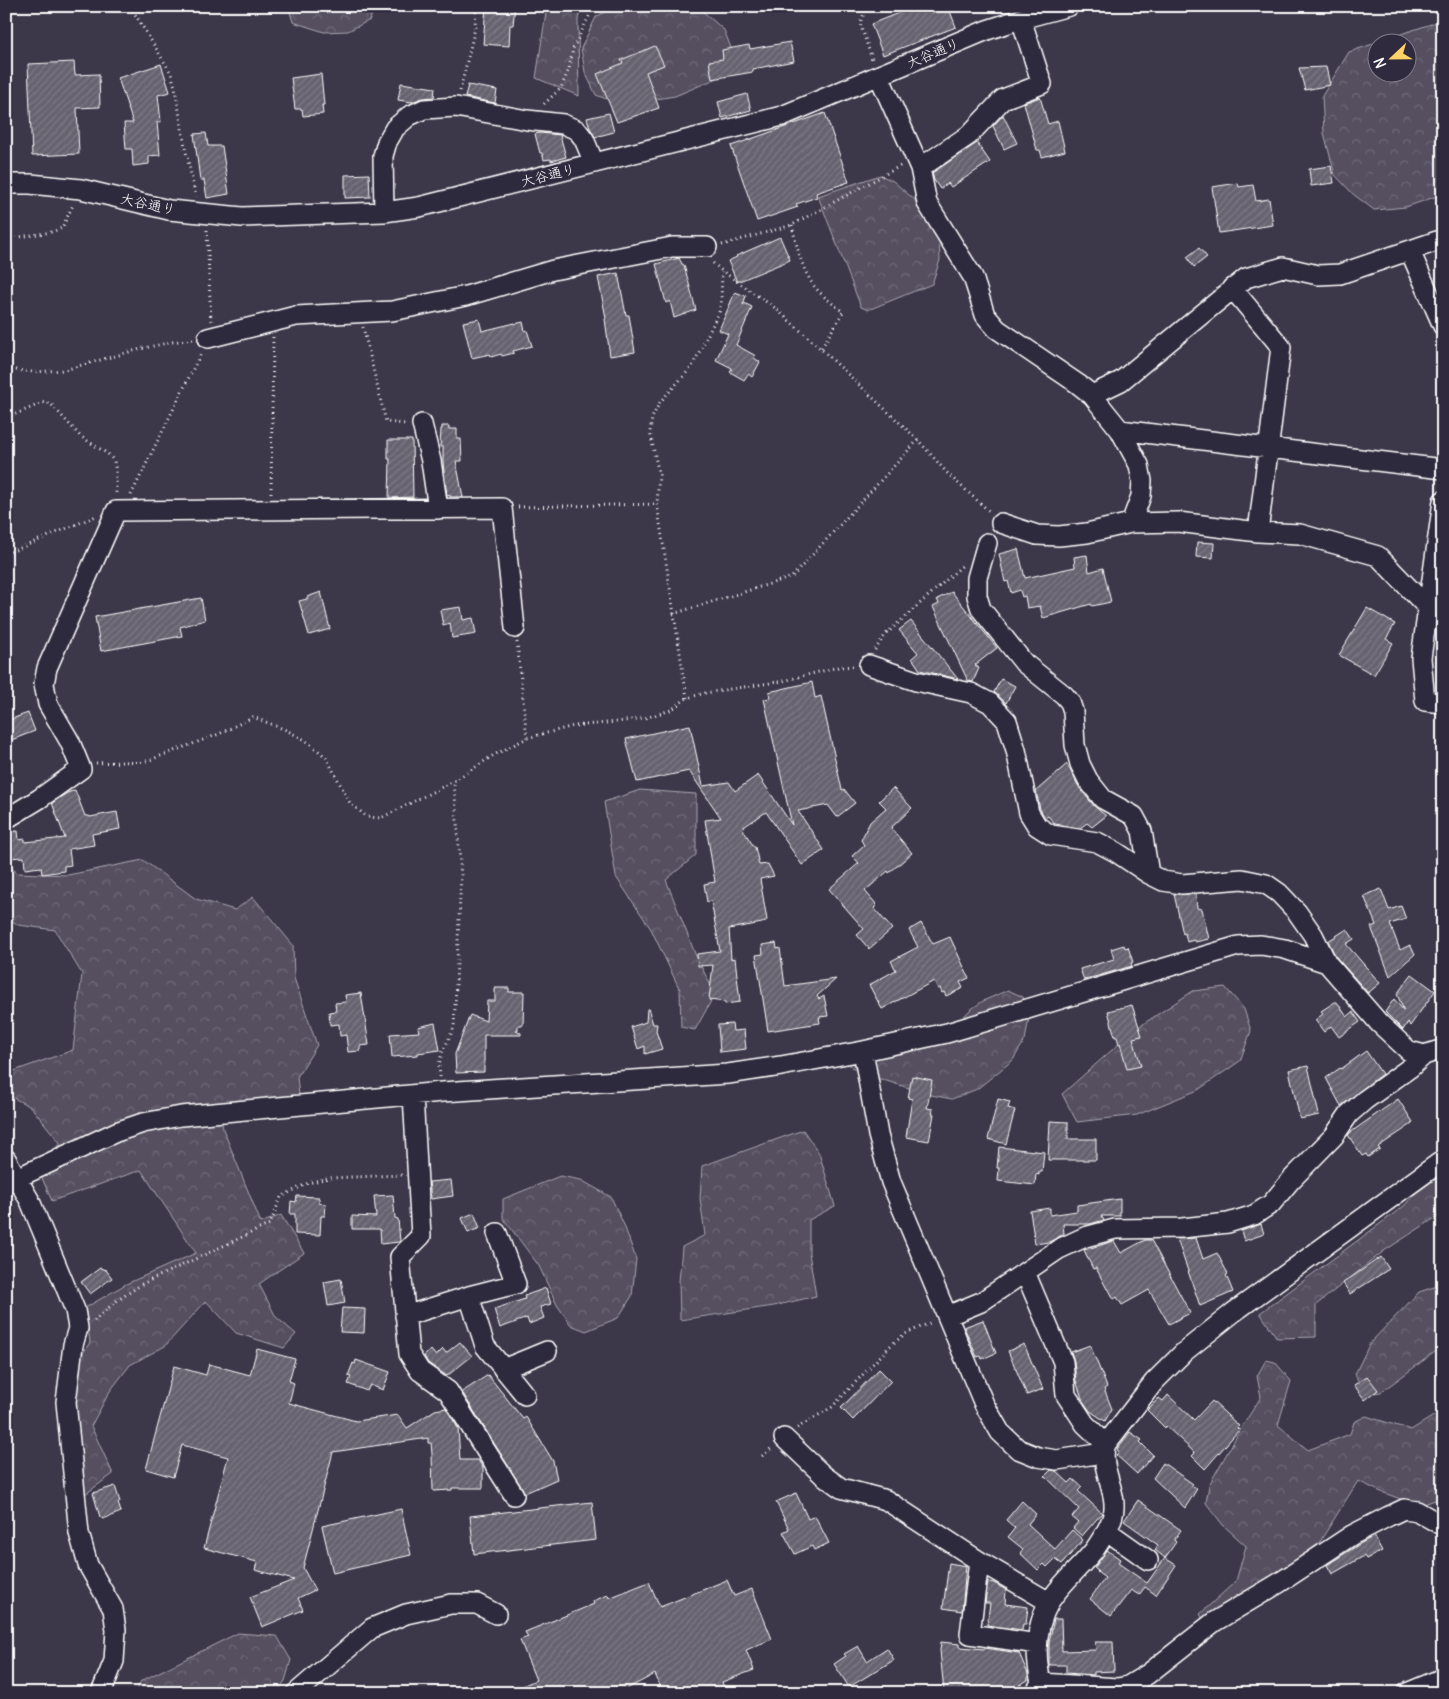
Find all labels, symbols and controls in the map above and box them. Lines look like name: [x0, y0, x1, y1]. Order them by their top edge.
north arrow: [1366, 32, 1416, 82]
street label: 大谷通り: [904, 34, 962, 72]
text: N: [1370, 55, 1390, 71]
street label: 大谷通り: [519, 159, 577, 191]
street label: 大谷通り: [119, 189, 177, 219]

